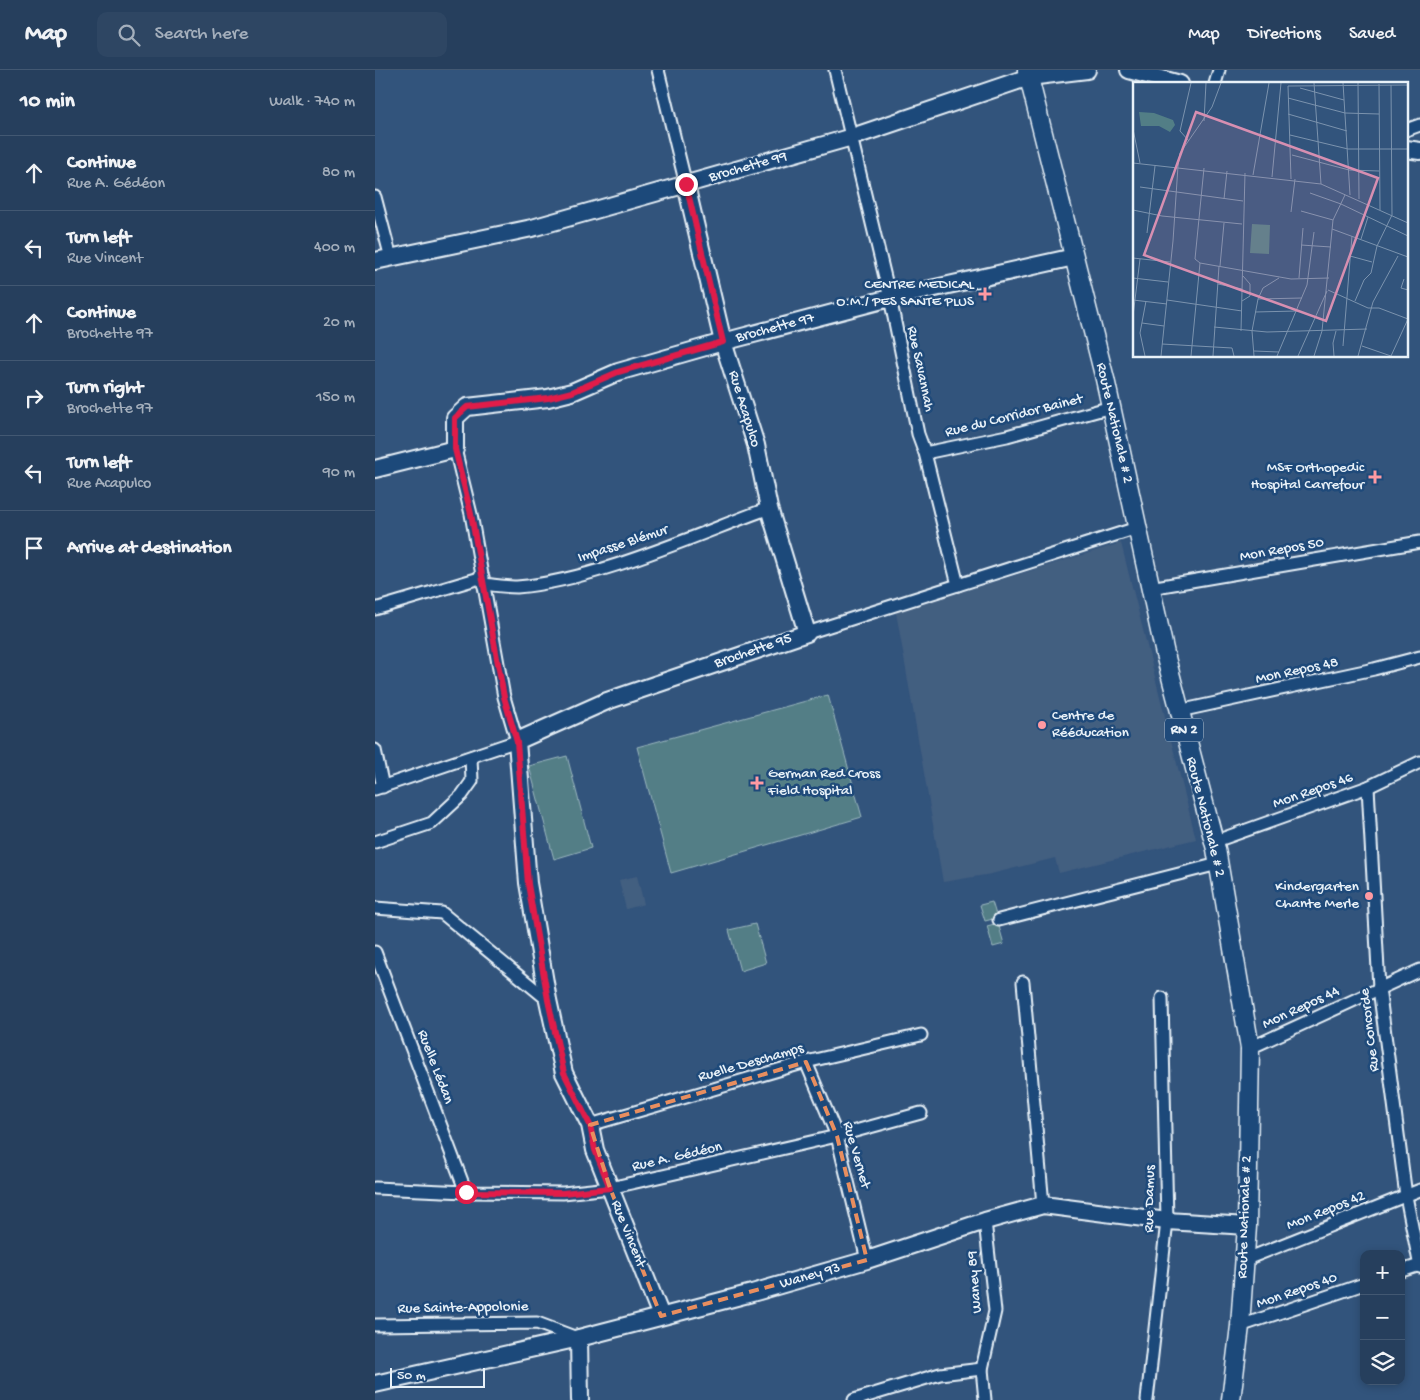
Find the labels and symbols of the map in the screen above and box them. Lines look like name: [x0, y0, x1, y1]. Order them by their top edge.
inset map: [1133, 82, 1407, 358]
street label: Brochette 99: [706, 147, 790, 187]
route end: [675, 173, 698, 196]
place label: CENTRE MEDICAL O.M./ PES SANTE PLUS: [836, 276, 975, 311]
marker: CENTRE MEDICAL O.M./ PES SANTE PLUS: [978, 287, 992, 301]
street label: Brochette 97: [733, 309, 817, 347]
street label: Rue Savannah: [902, 325, 938, 413]
street label: Route Nationale # 2: [1091, 361, 1137, 485]
street label: Rue Acapulco: [724, 369, 764, 450]
street label: Rue du Corridor Bainet: [943, 390, 1086, 442]
place label: MSF Orthopedic Hospital Carrefour: [1251, 459, 1366, 494]
marker: MSF Orthopedic Hospital Carrefour: [1368, 470, 1382, 484]
street label: Impasse Blémur: [576, 520, 672, 567]
street label: Mon Repos 50: [1239, 534, 1326, 566]
street label: Brochette 95: [711, 629, 794, 673]
street label: Mon Repos 48: [1254, 653, 1340, 689]
place label: Centre de Rééducation: [1052, 707, 1129, 742]
road number: RN 2: [1165, 718, 1203, 742]
marker: Centre de Rééducation: [1036, 719, 1048, 731]
street label: Route Nationale # 2: [1181, 755, 1229, 879]
place label: German Red Cross Field Hospital: [767, 765, 881, 800]
street label: Mon Repos 46: [1271, 769, 1356, 813]
marker: German Red Cross Field Hospital: [750, 776, 764, 790]
place label: Kindergarten Chante Merle: [1275, 878, 1359, 913]
marker: Kindergarten Chante Merle: [1363, 890, 1375, 902]
street label: Mon Repos 44: [1260, 982, 1342, 1034]
street label: Rue Concorde: [1356, 987, 1384, 1073]
street label: Ruelle Lédan: [413, 1027, 457, 1107]
street label: Ruelle Deschamps: [696, 1039, 806, 1087]
street label: Rue Vernet: [838, 1120, 875, 1192]
street label: Rue A. Gédéon: [630, 1138, 724, 1176]
street label: Route Nationale # 2: [1234, 1155, 1256, 1279]
street label: Rue Damus: [1140, 1165, 1160, 1233]
route start: [455, 1181, 478, 1204]
street label: Mon Repos 42: [1284, 1187, 1368, 1235]
street label: Rue Vincent: [606, 1198, 650, 1272]
street label: Waney 89: [963, 1250, 987, 1314]
street label: Waney 93: [778, 1259, 843, 1293]
street label: Mon Repos 40: [1254, 1269, 1340, 1313]
street label: Rue Sainte-Appolonie: [397, 1298, 529, 1318]
scale bar: [390, 1365, 485, 1388]

